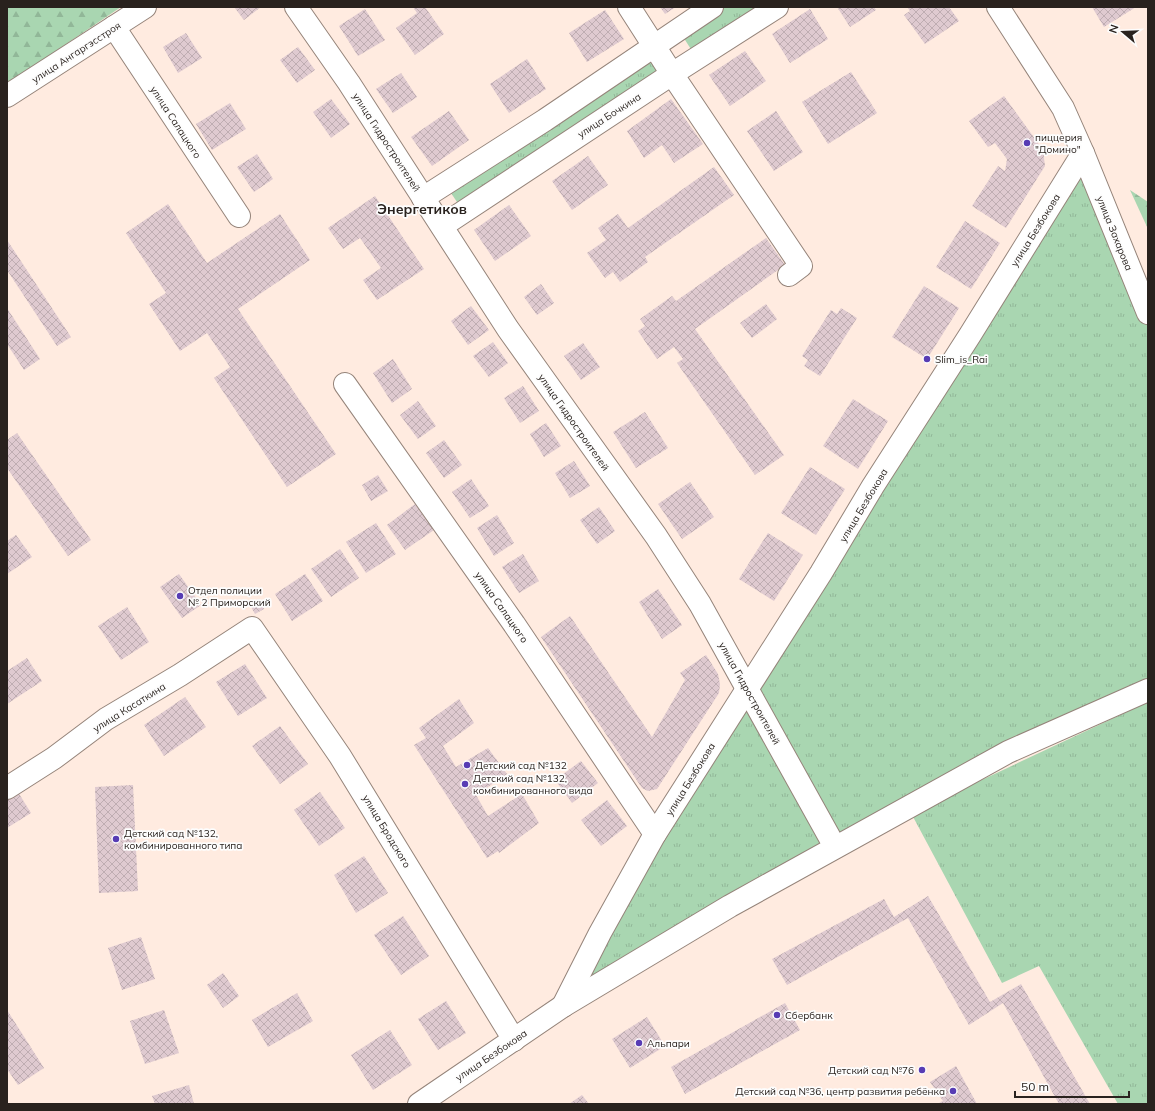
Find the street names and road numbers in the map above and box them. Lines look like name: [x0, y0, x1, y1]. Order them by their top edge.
street label: улица Ангаргэсстроя: [29, 19, 123, 86]
street label: улица Салацкого: [147, 83, 204, 161]
street label: улица Гидростроителей: [350, 90, 423, 194]
street label: улица Бочкина: [575, 90, 644, 141]
street label: улица Безбокова: [1008, 191, 1063, 269]
street label: улица Захарова: [1094, 194, 1135, 272]
street label: улица Гидростроителей: [535, 371, 612, 473]
street label: улица Безбокова: [836, 466, 891, 544]
street label: улица Салацкого: [472, 569, 531, 646]
street label: улица Гидростроителей: [716, 640, 783, 747]
street label: улица Касаткина: [90, 680, 168, 735]
street label: улица Безбокова: [663, 740, 718, 818]
street label: улица Бродского: [360, 792, 414, 870]
street label: улица Безбокова: [453, 1027, 530, 1084]

